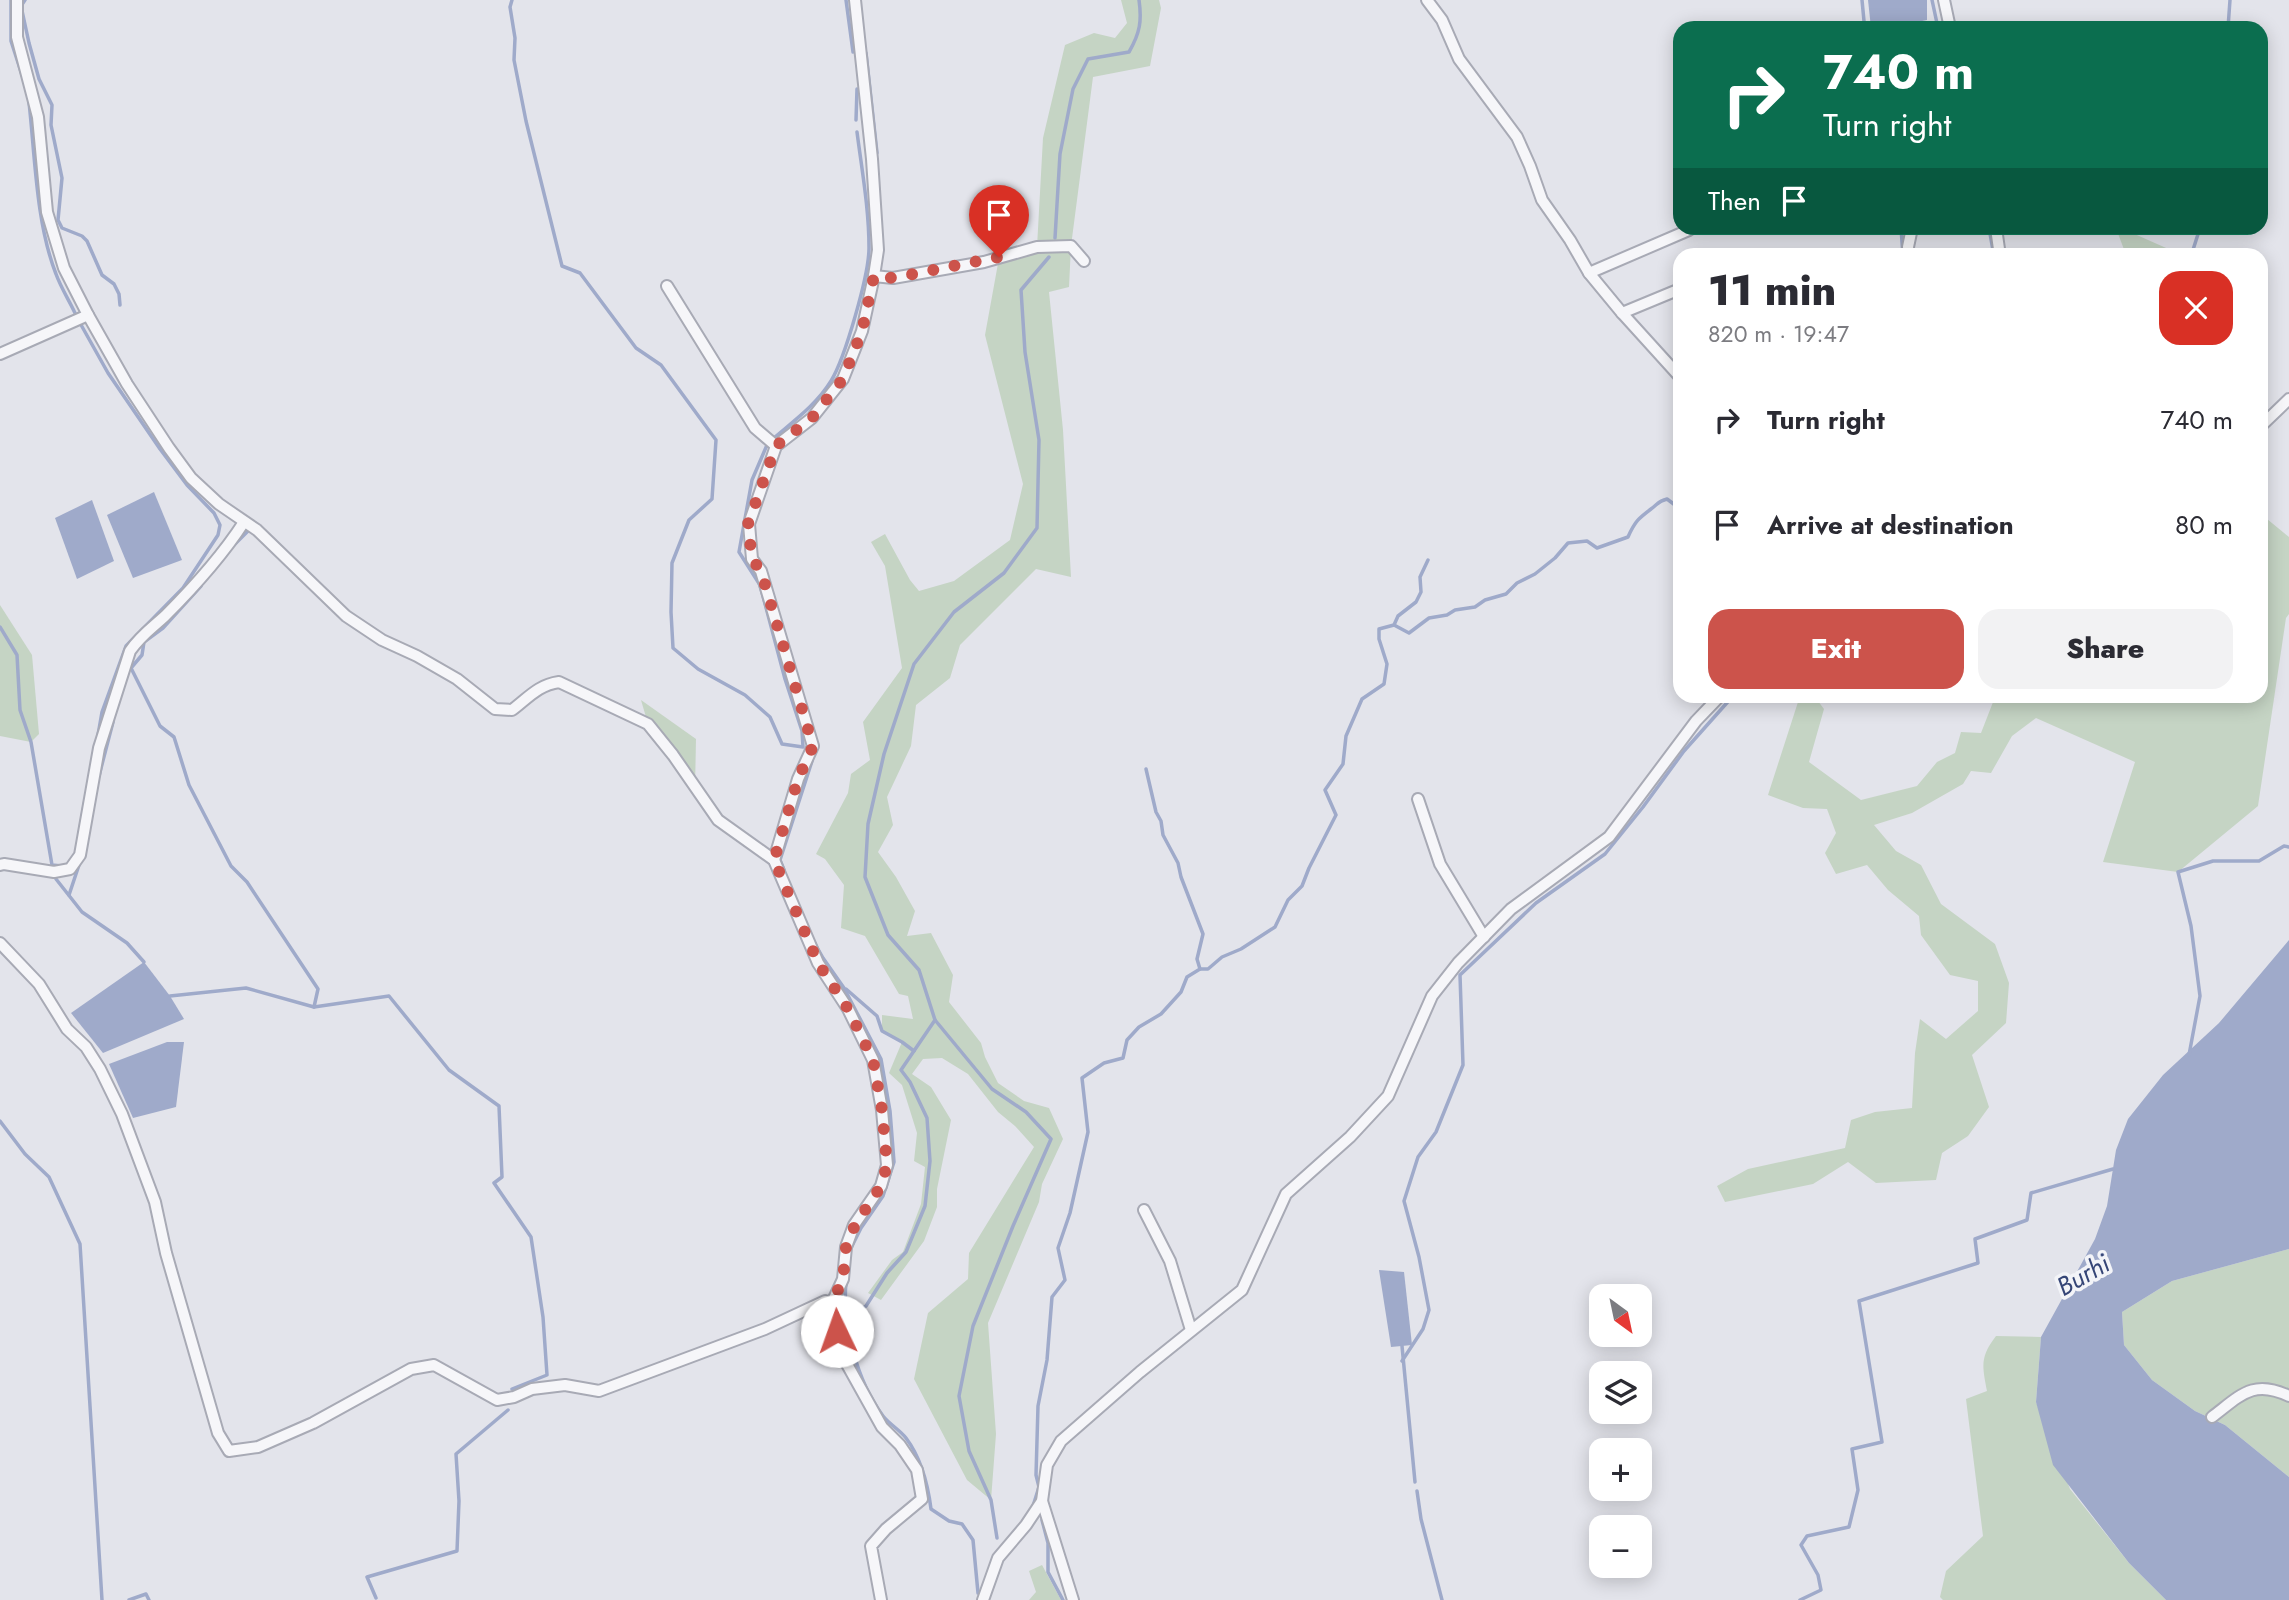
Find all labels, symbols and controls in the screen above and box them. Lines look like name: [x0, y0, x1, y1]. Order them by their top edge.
text: 740 m: [1823, 37, 1974, 107]
icon: right: [1708, 49, 1799, 140]
text: Turn right: [1823, 102, 1952, 148]
text: Then: [1708, 182, 1761, 220]
icon: arrive: [1775, 182, 1813, 220]
pin: [969, 185, 1029, 257]
icon: arrive: [980, 196, 1018, 234]
text: 11 min: [1708, 260, 1836, 321]
button: close: [2159, 271, 2233, 345]
text: 820 m · 19:47: [1708, 317, 1849, 351]
icon: right: [1708, 401, 1746, 439]
text: Turn right: [1767, 401, 1885, 439]
text: 740 m: [2161, 401, 2233, 439]
icon: arrive: [1708, 506, 1746, 544]
text: Arrive at destination: [1767, 506, 2014, 544]
text: 80 m: [2175, 506, 2233, 544]
button: Exit: [1708, 609, 1964, 689]
button: Share: [1978, 609, 2233, 689]
water label: Burhi: [2049, 1244, 2117, 1305]
north arrow: [1589, 1284, 1652, 1348]
map controls: [1589, 1284, 1652, 1578]
position arrow: [800, 1294, 874, 1368]
button: layers: [1589, 1361, 1652, 1424]
button: +: [1589, 1438, 1652, 1501]
button: −: [1589, 1515, 1652, 1578]

